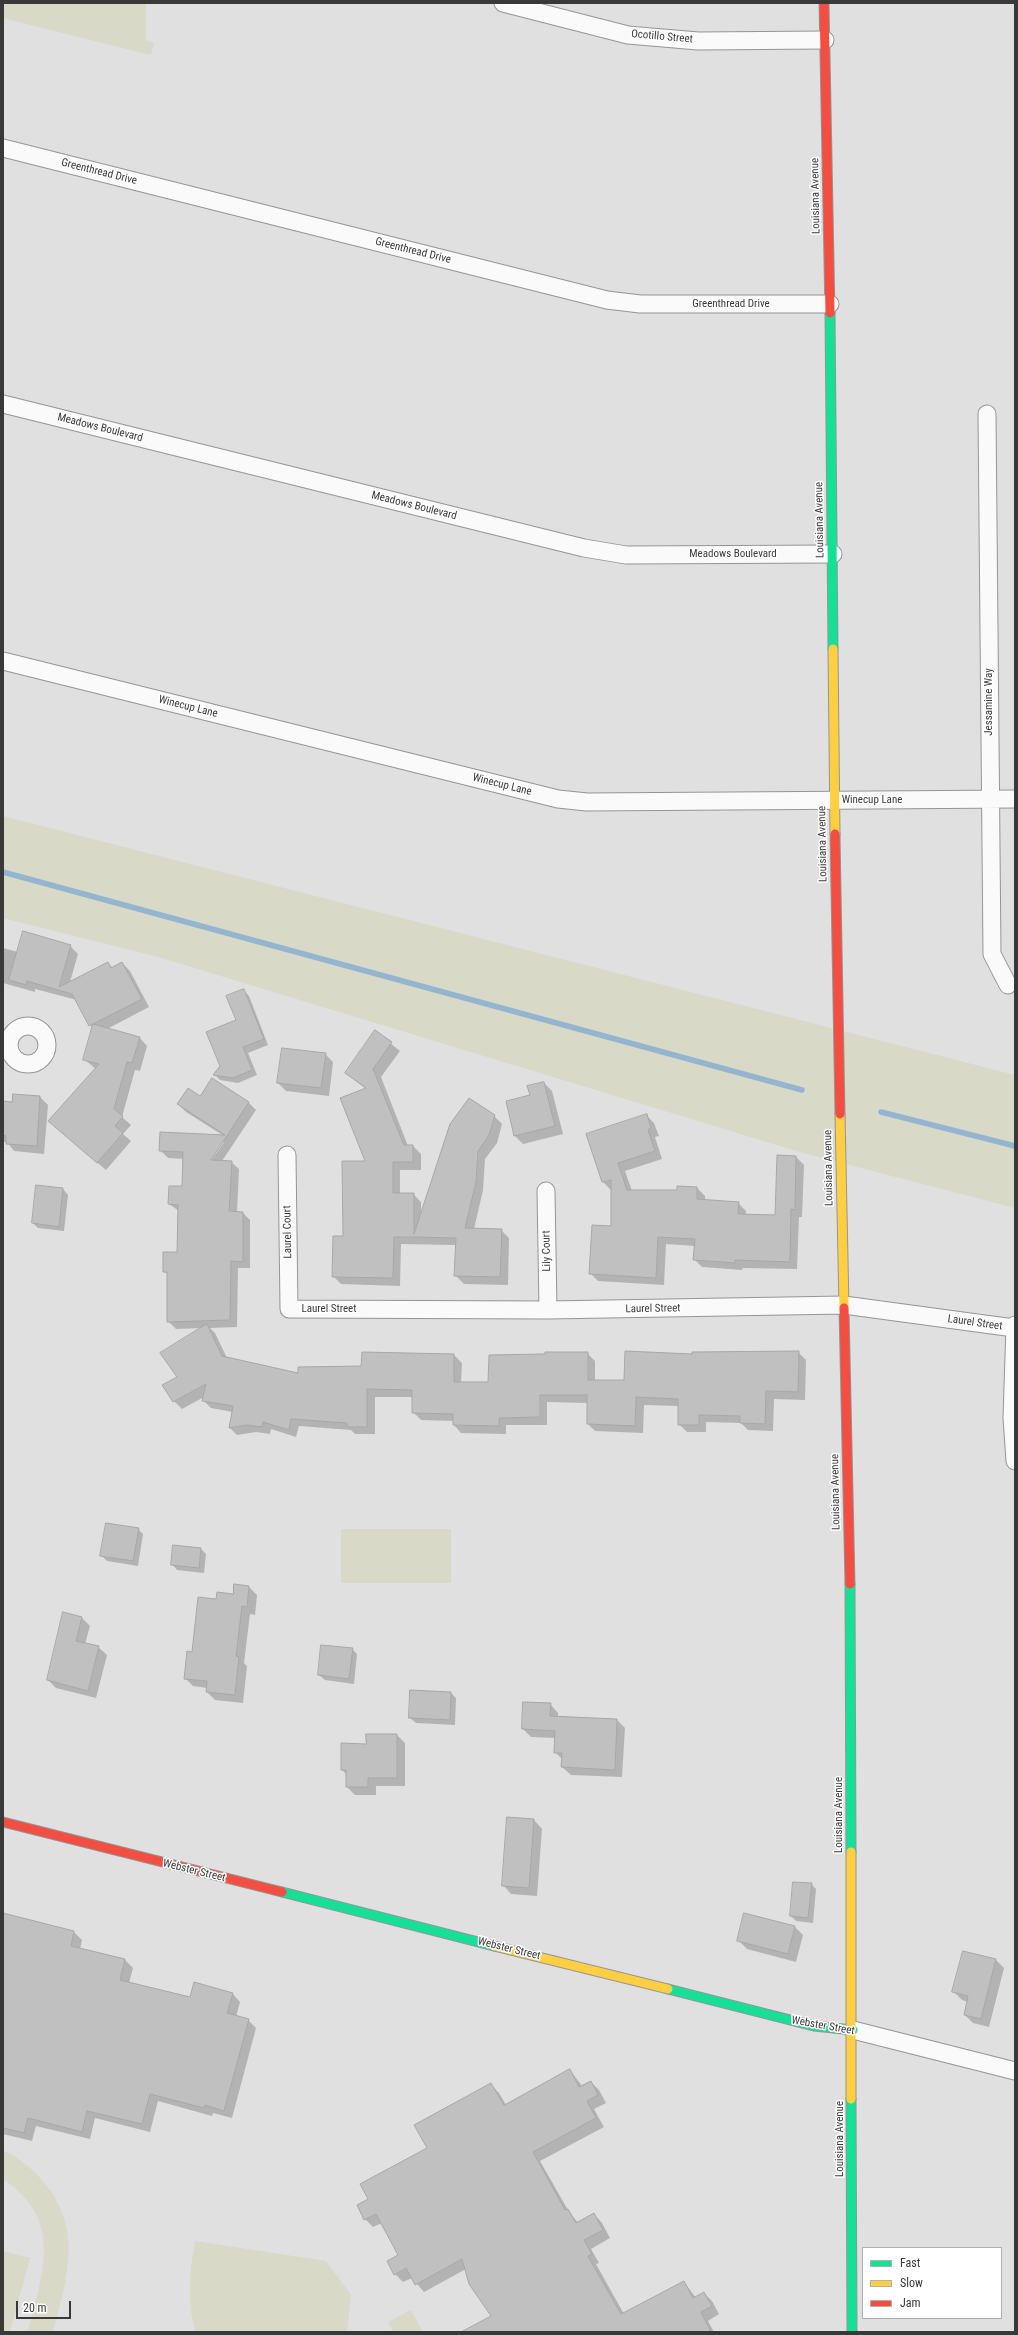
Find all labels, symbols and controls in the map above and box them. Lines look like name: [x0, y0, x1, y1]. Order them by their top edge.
street label: Ocotillo Street: [631, 28, 693, 46]
street label: Greenthread Drive: [60, 156, 138, 188]
street label: Louisiana Avenue: [809, 158, 823, 234]
street label: Greenthread Drive: [374, 235, 452, 267]
street label: Greenthread Drive: [692, 297, 770, 311]
street label: Meadows Boulevard: [56, 411, 144, 445]
street label: Louisiana Avenue: [813, 482, 827, 558]
street label: Meadows Boulevard: [370, 489, 458, 523]
street label: Meadows Boulevard: [689, 547, 777, 561]
street label: Jessamine Way: [982, 668, 996, 736]
street label: Winecup Lane: [157, 693, 219, 721]
street label: Winecup Lane: [471, 771, 533, 799]
street label: Winecup Lane: [842, 793, 902, 807]
street label: Louisiana Avenue: [816, 806, 830, 882]
street label: Louisiana Avenue: [822, 1130, 836, 1206]
street label: Laurel Court: [281, 1205, 295, 1259]
street label: Lily Court: [540, 1230, 554, 1272]
street label: Laurel Street: [301, 1302, 357, 1316]
street label: Laurel Street: [625, 1302, 681, 1316]
street label: Laurel Street: [947, 1313, 1003, 1333]
street label: Louisiana Avenue: [829, 1454, 843, 1530]
street label: Louisiana Avenue: [832, 1777, 846, 1853]
street label: Webster Street: [161, 1857, 227, 1885]
street label: Webster Street: [476, 1935, 542, 1963]
street label: Webster Street: [790, 2014, 856, 2038]
street label: Louisiana Avenue: [833, 2101, 847, 2177]
legend: [862, 2247, 1002, 2319]
text: Fast: [900, 2256, 920, 2270]
text: Slow: [900, 2276, 923, 2290]
scale bar: [18, 2293, 73, 2319]
text: Jam: [900, 2296, 921, 2310]
text: 20 m: [23, 2301, 47, 2315]

